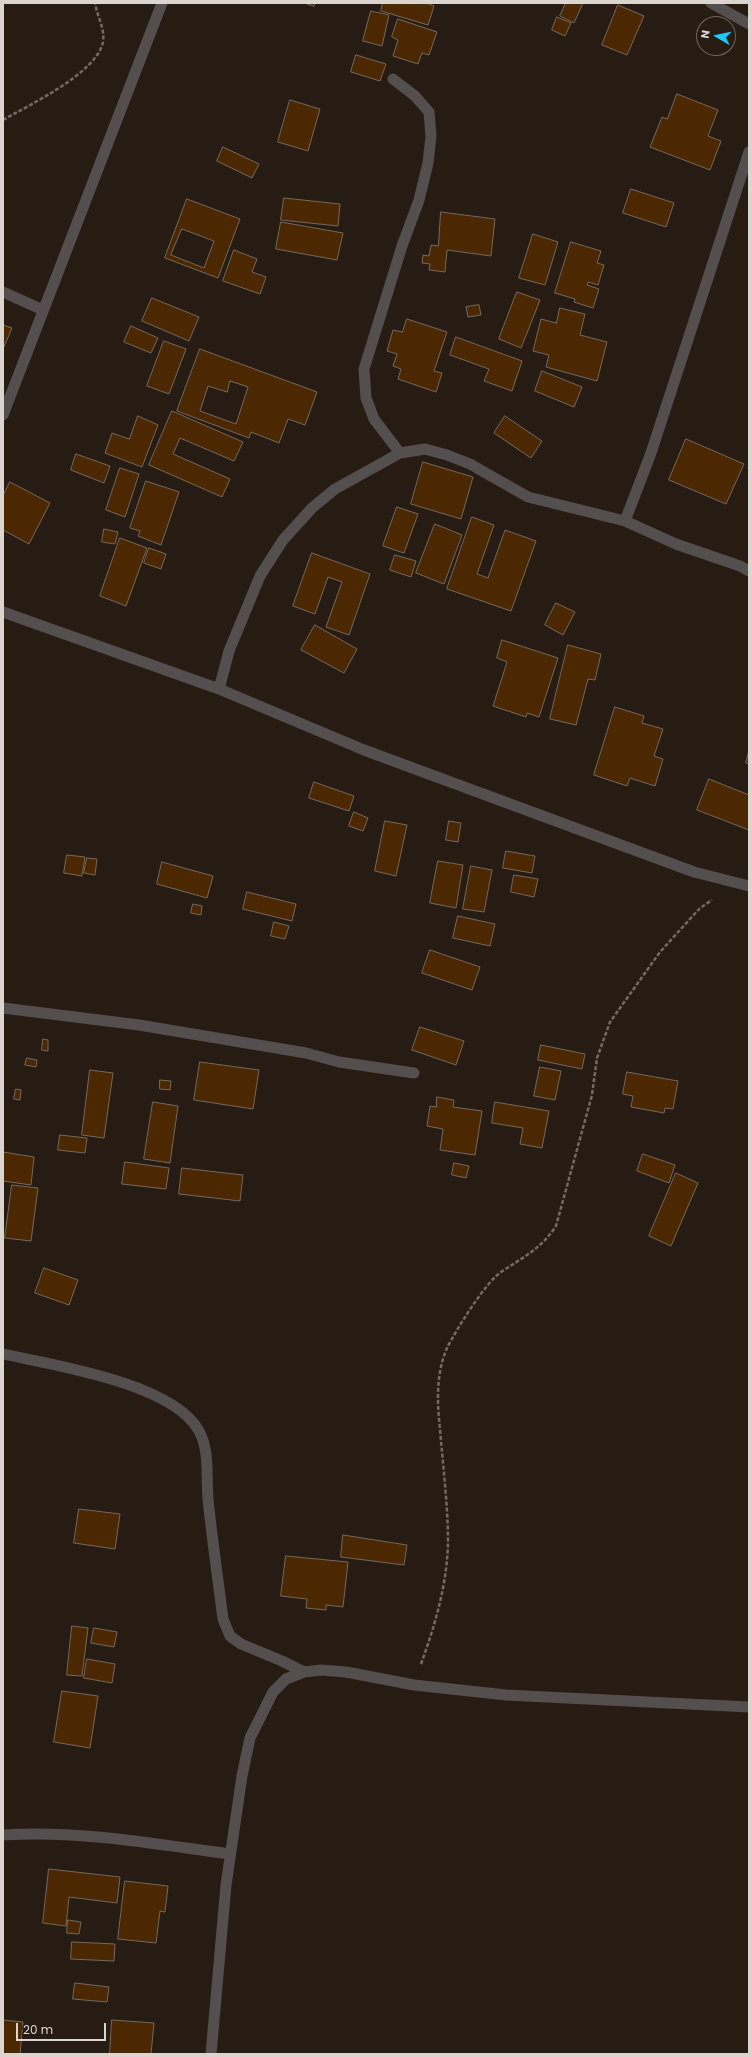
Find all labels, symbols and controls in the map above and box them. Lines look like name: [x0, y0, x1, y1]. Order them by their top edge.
north arrow: [696, 16, 736, 56]
text: N: [697, 29, 714, 40]
scale bar: [18, 2015, 108, 2041]
text: 20 m: [23, 2021, 53, 2038]

